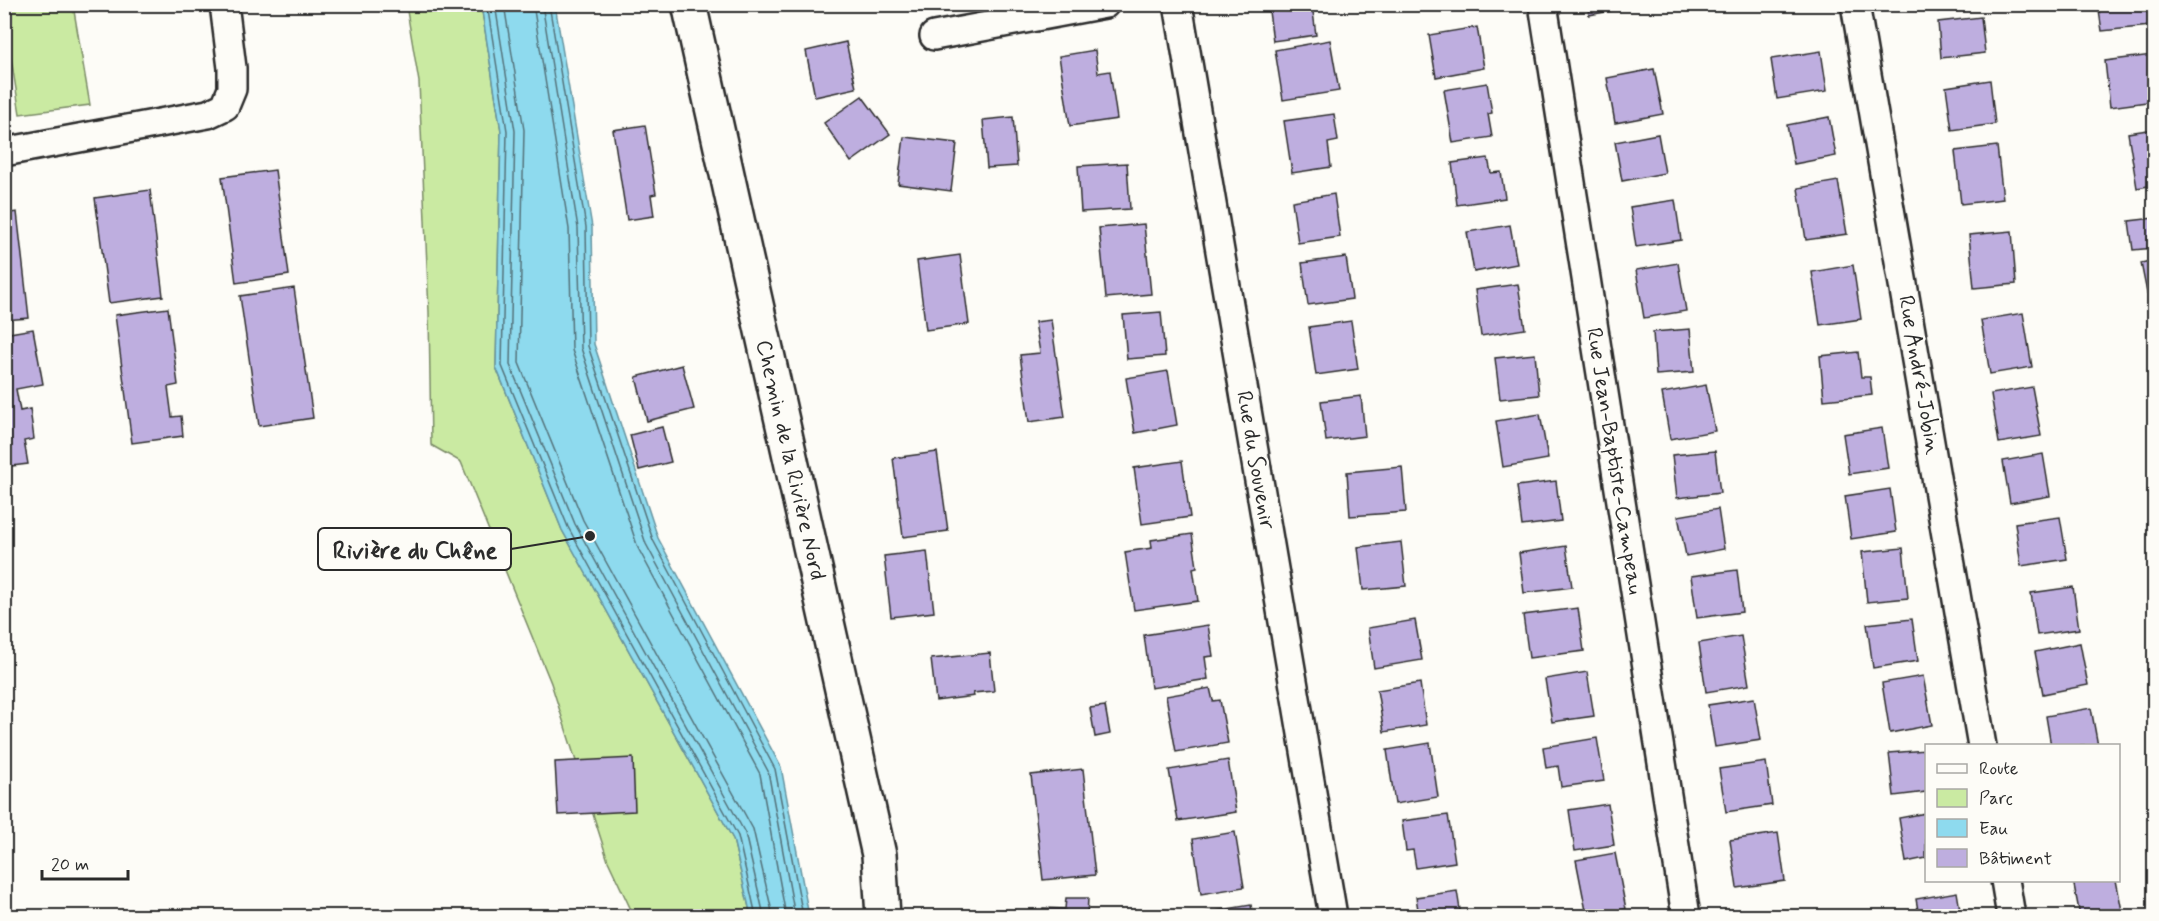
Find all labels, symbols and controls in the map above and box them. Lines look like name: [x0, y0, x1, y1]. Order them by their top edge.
street label: Rue André-Jobin: [1891, 293, 1947, 457]
street label: Rue Jean-Baptiste-Campeau: [1579, 325, 1649, 597]
street label: Chemin de la Rivière Nord: [749, 337, 831, 583]
street label: Rue du Souvenir: [1229, 389, 1281, 532]
callout: Rivière du Chêne: [318, 528, 511, 570]
text: Rivière du Chêne: [333, 536, 497, 567]
legend: [1925, 744, 2120, 882]
text: Route: [1979, 757, 2018, 781]
text: Parc: [1979, 787, 2013, 811]
text: Eau: [1979, 817, 2008, 841]
scale bar: [42, 843, 128, 881]
text: Bâtiment: [1979, 847, 2052, 871]
text: 20 m: [51, 853, 89, 877]

